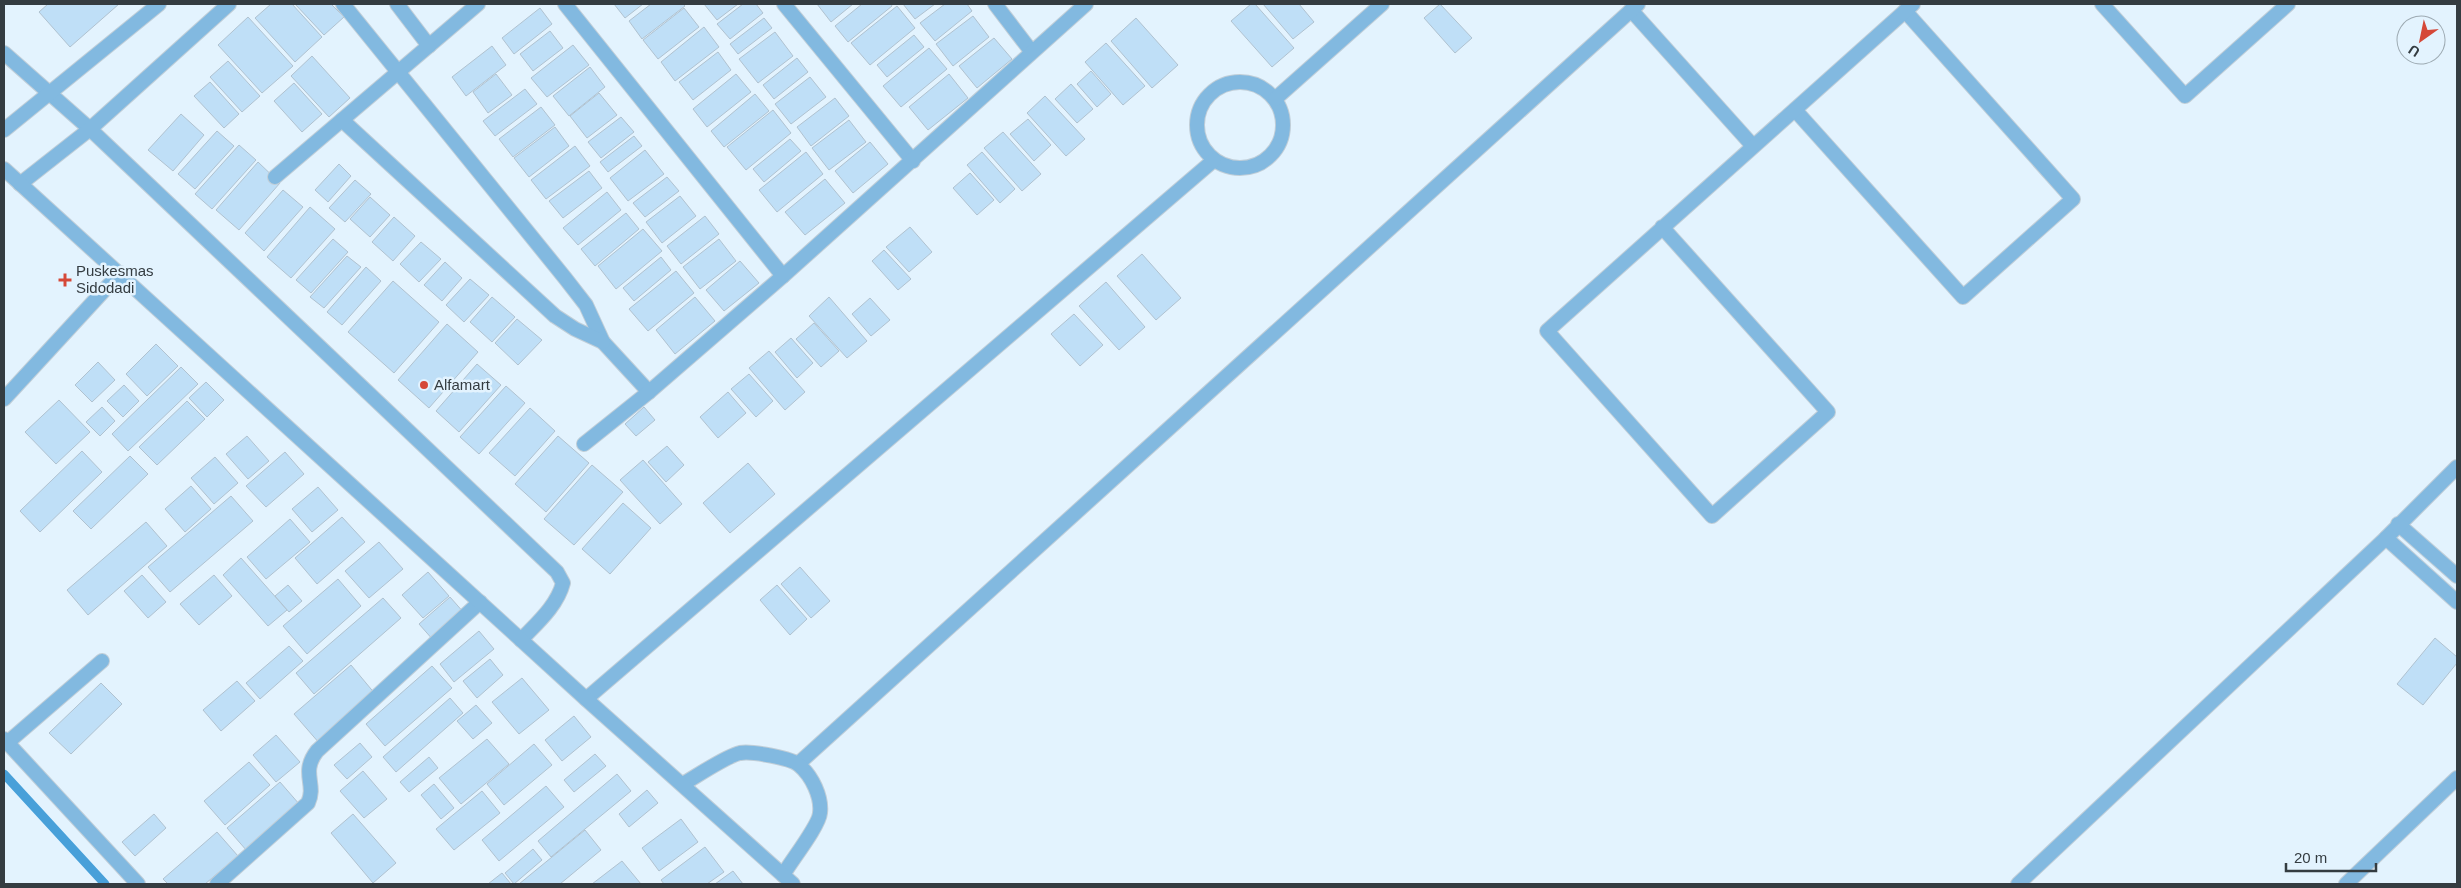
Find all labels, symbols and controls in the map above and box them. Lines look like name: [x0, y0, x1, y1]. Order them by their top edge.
north arrow: [2396, 15, 2446, 65]
text: U: [2405, 41, 2423, 60]
place label: Puskesmas Sidodadi: [76, 262, 154, 296]
marker: Puskesmas Sidodadi: [58, 273, 72, 287]
place label: Alfamart: [434, 376, 491, 393]
marker: Alfamart: [418, 379, 430, 391]
scale bar: [2286, 840, 2376, 872]
text: 20 m: [2294, 849, 2327, 866]

